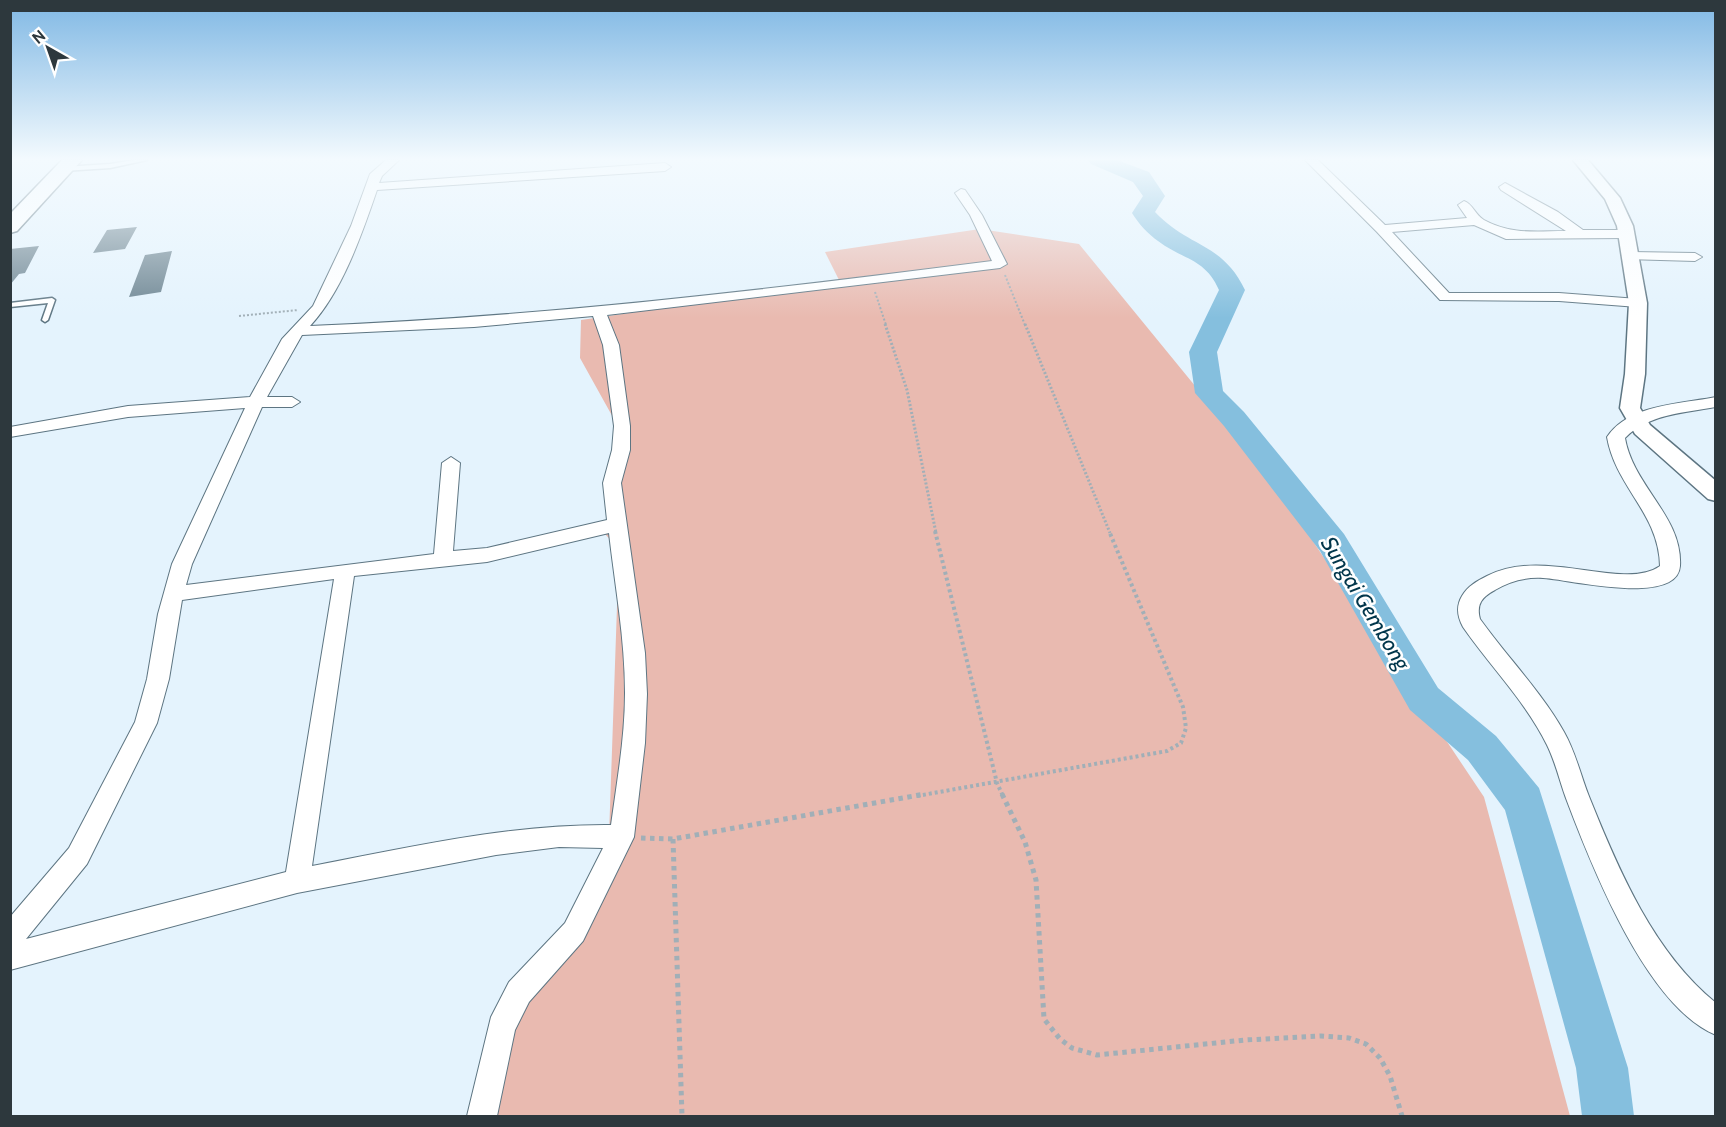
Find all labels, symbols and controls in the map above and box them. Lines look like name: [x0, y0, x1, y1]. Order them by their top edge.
north arrow: [18, 18, 78, 78]
text: N: [28, 26, 49, 48]
water label: Sungai Gembong: [1315, 532, 1416, 676]

